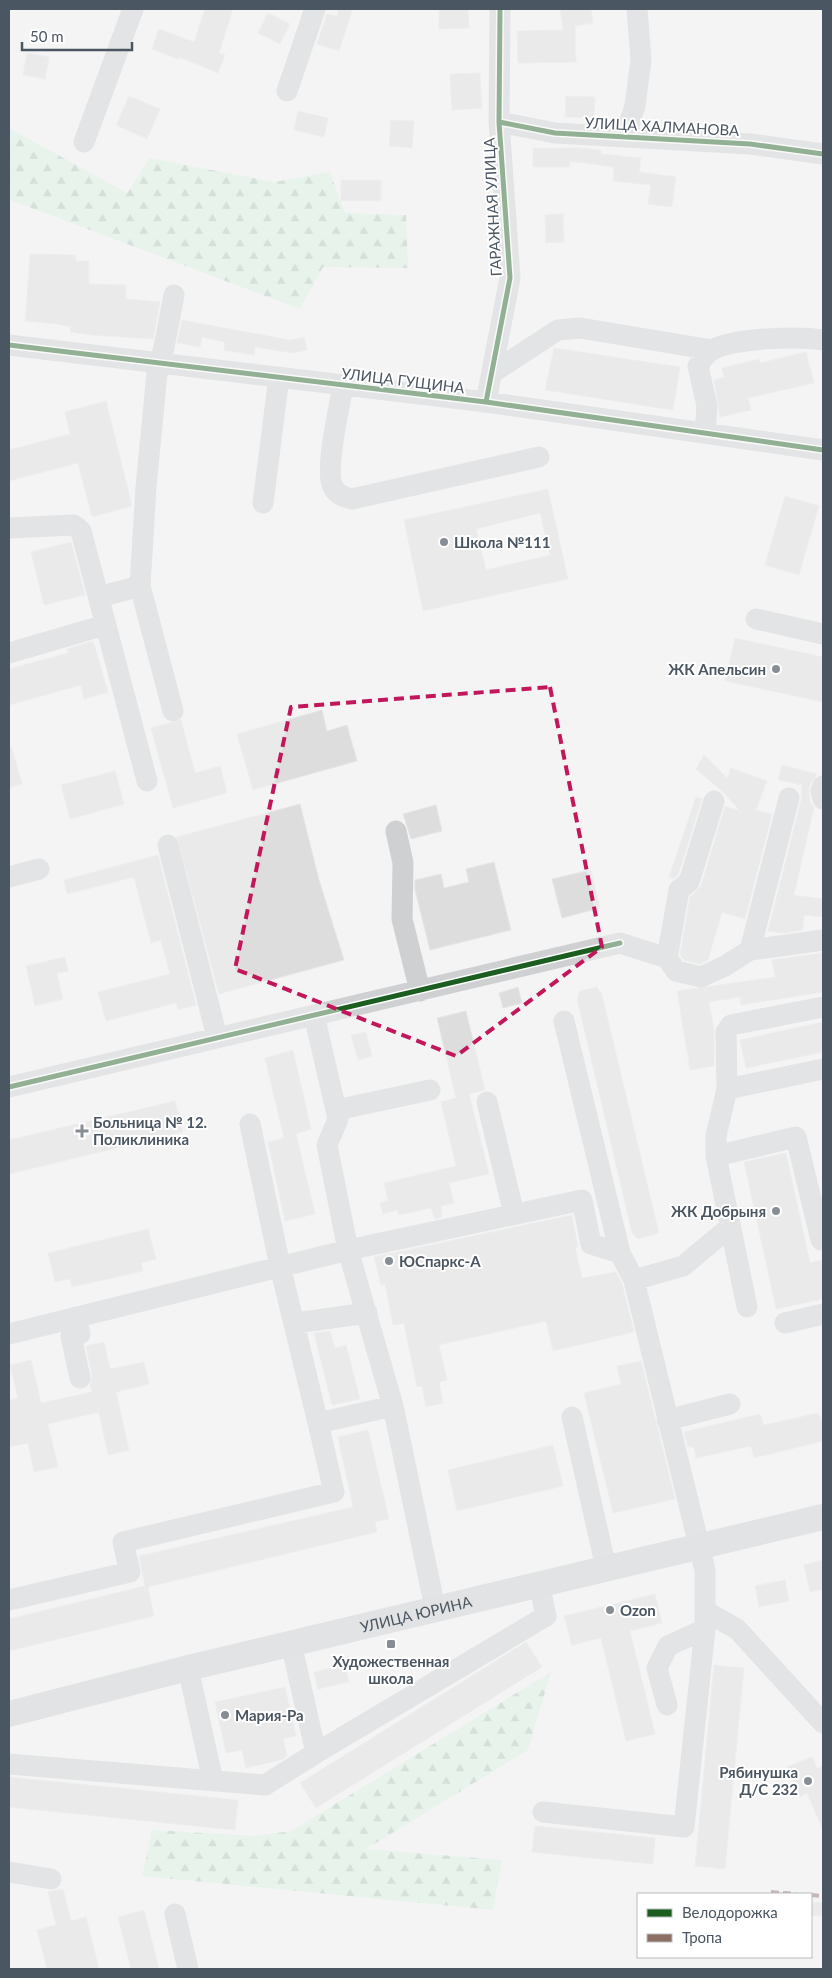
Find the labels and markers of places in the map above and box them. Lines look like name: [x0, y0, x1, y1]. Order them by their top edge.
place label: Школа №111: [454, 533, 550, 551]
marker: Школа №111: [438, 536, 450, 548]
place label: ЖК Апельсин: [668, 660, 766, 678]
marker: ЖК Апельсин: [770, 663, 782, 675]
place label: Больница № 12. Поликлиника: [93, 1113, 207, 1148]
marker: Больница № 12. Поликлиника: [75, 1124, 89, 1138]
place label: ЖК Добрыня: [671, 1202, 766, 1220]
marker: ЖК Добрыня: [770, 1205, 782, 1217]
place label: ЮСпаркс-А: [399, 1252, 481, 1270]
marker: ЮСпаркс-А: [383, 1255, 395, 1267]
place label: Ozon: [620, 1601, 656, 1619]
marker: Ozon: [604, 1604, 616, 1616]
marker: Художественная школа: [385, 1638, 397, 1650]
place label: Художественная школа: [333, 1652, 449, 1687]
place label: Мария-Ра: [235, 1706, 304, 1724]
marker: Мария-Ра: [219, 1709, 231, 1721]
place label: Рябинушка Д/С 232: [719, 1763, 798, 1798]
marker: Рябинушка Д/С 232: [802, 1775, 814, 1787]

